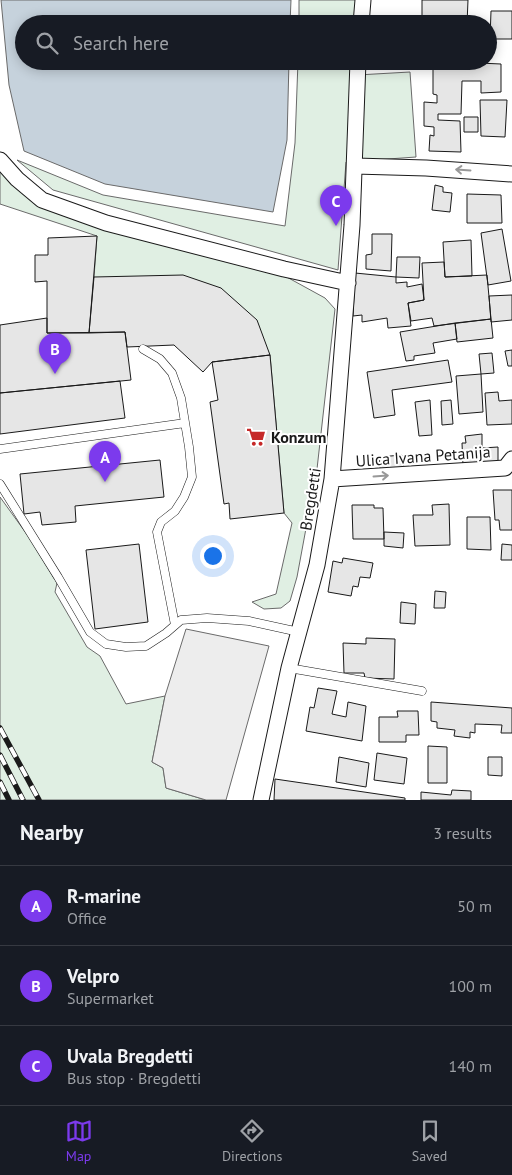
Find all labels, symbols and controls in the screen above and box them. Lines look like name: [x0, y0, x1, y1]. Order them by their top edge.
search box: [15, 15, 497, 70]
icon: search: [33, 29, 61, 57]
text: Search here: [73, 31, 169, 55]
one-way arrow: [456, 166, 472, 175]
pin: C: [320, 185, 352, 226]
pin: B: [39, 333, 71, 374]
supermarket icon: Konzum: [245, 426, 267, 448]
place label: Konzum: [271, 427, 326, 447]
pin: A: [89, 441, 121, 482]
street label: Ulica Ivana Petanija: [355, 441, 491, 471]
street label: Bregdetti: [295, 466, 325, 532]
one-way arrow: [373, 472, 389, 481]
your location: [200, 543, 226, 569]
text: Nearby: [20, 819, 83, 846]
text: 3 results: [433, 823, 492, 843]
text: R-marine: [67, 884, 141, 908]
text: A: [31, 896, 41, 916]
text: 50 m: [457, 896, 492, 916]
text: Office: [67, 908, 107, 928]
text: Velpro: [67, 964, 119, 988]
text: B: [31, 976, 41, 996]
text: 100 m: [449, 976, 492, 996]
text: Supermarket: [67, 988, 154, 1008]
text: Uvala Bregdetti: [67, 1044, 193, 1068]
text: C: [32, 1056, 40, 1076]
text: 140 m: [449, 1056, 492, 1076]
text: Bus stop · Bregdetti: [67, 1068, 201, 1088]
tab: Map: [65, 1117, 93, 1165]
tab: Directions: [222, 1117, 282, 1165]
tab: Saved: [412, 1117, 447, 1165]

